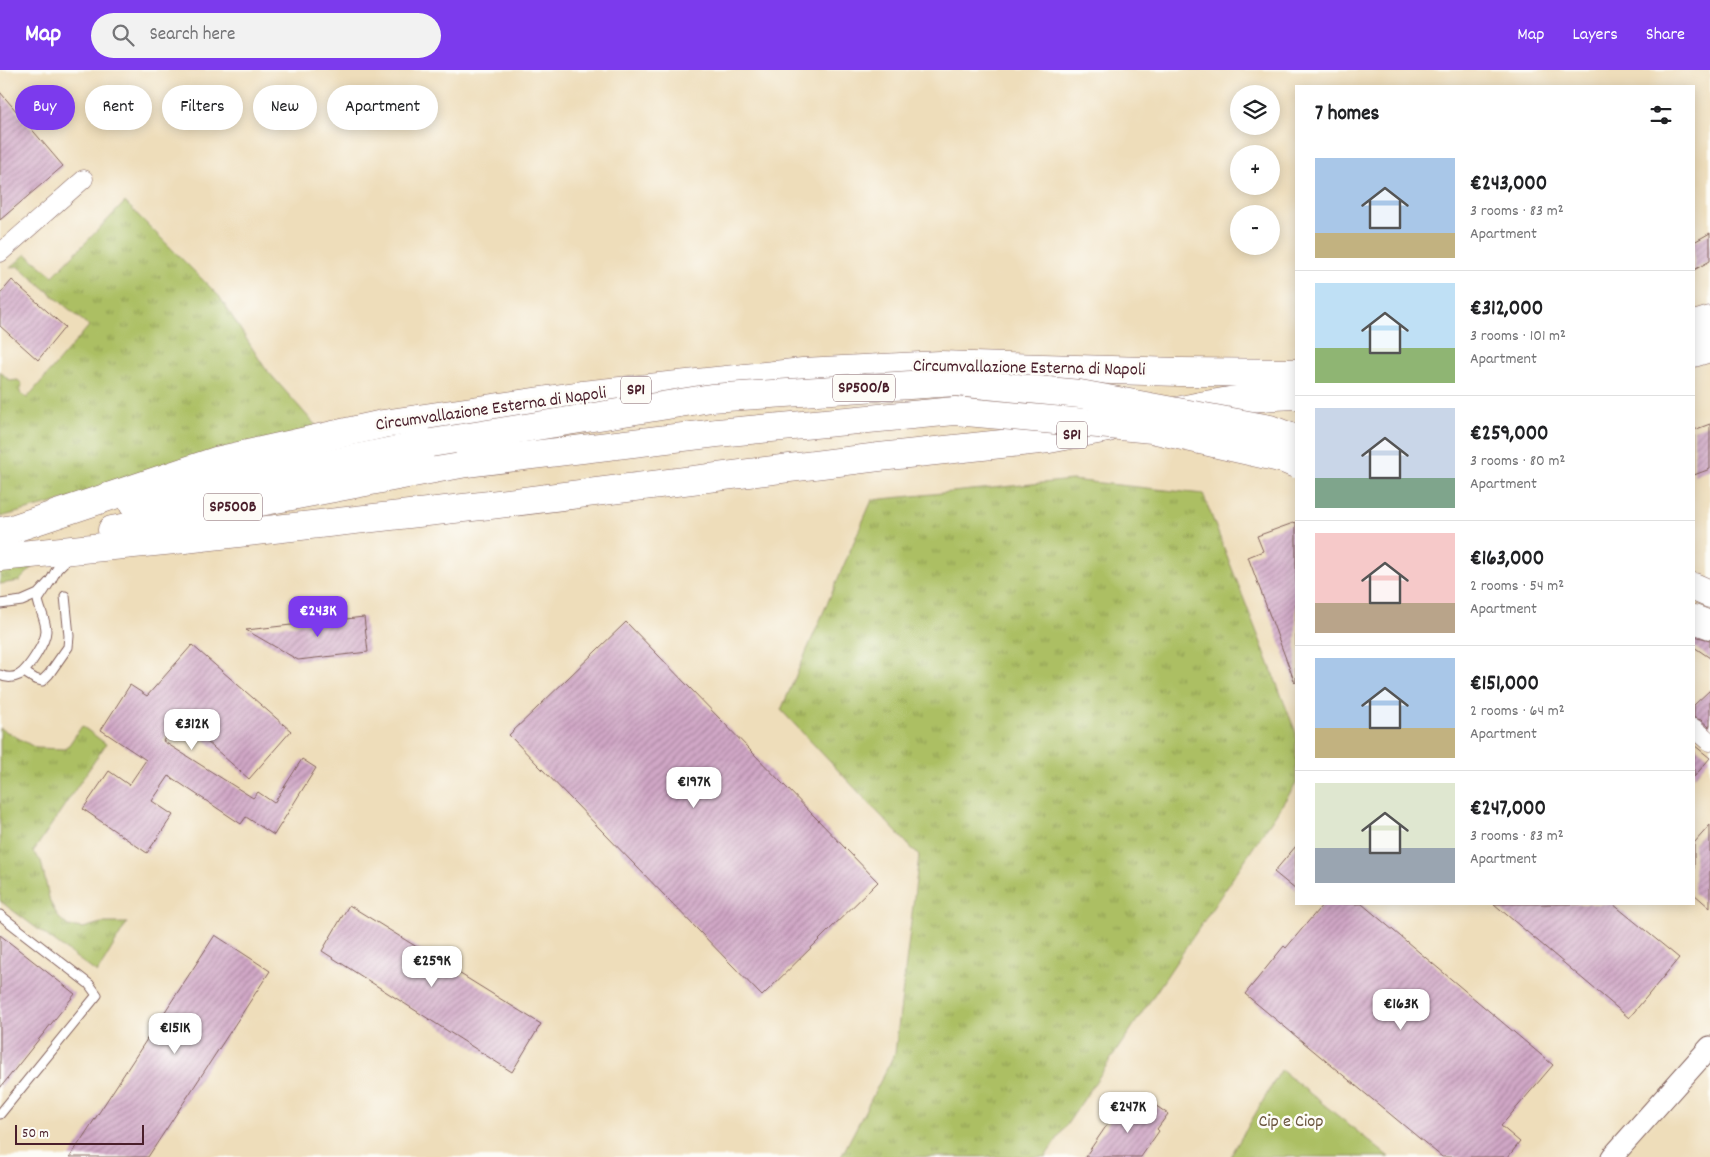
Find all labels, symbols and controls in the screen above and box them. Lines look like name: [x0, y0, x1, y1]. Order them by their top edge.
search box: [91, 13, 441, 58]
text: Map: [25, 18, 61, 52]
icon: search: [109, 21, 137, 49]
text: Search here: [149, 22, 235, 49]
text: Map: [1517, 23, 1544, 48]
text: Layers: [1572, 23, 1618, 48]
text: Share: [1646, 23, 1685, 48]
chip: Buy: [15, 85, 75, 130]
chip: Rent: [85, 85, 152, 130]
chip: Filters: [162, 85, 243, 130]
chip: New: [253, 85, 317, 130]
chip: Apartment: [327, 85, 438, 130]
map controls: [1230, 85, 1280, 255]
button: layers: [1230, 85, 1280, 135]
text: 7 homes: [1315, 100, 1379, 130]
icon: filters: [1647, 101, 1675, 129]
button: +: [1230, 145, 1280, 195]
text: €243,000: [1470, 170, 1547, 200]
icon: home: [1355, 178, 1415, 238]
text: 3 rooms · 83 m²: [1470, 200, 1564, 223]
button: −: [1230, 205, 1280, 255]
text: Apartment: [1470, 223, 1537, 246]
text: €312,000: [1470, 295, 1543, 325]
icon: home: [1355, 303, 1415, 363]
text: 3 rooms · 101 m²: [1470, 325, 1566, 348]
text: Apartment: [1470, 348, 1537, 371]
street label: Circumvallazione Esterna di Napoli: [912, 354, 1146, 384]
road number: SP500/B: [833, 374, 895, 402]
road number: SP1: [621, 376, 651, 404]
street label: Circumvallazione Esterna di Napoli: [374, 381, 608, 439]
text: €259,000: [1470, 420, 1549, 450]
road number: SP1: [1057, 422, 1087, 448]
icon: home: [1355, 428, 1415, 488]
text: 3 rooms · 80 m²: [1470, 450, 1565, 473]
text: Apartment: [1470, 473, 1537, 496]
road number: SP500B: [204, 494, 262, 521]
text: €163,000: [1470, 545, 1544, 575]
icon: home: [1355, 553, 1415, 613]
text: 2 rooms · 54 m²: [1470, 575, 1564, 598]
pin: €243K: [283, 596, 353, 638]
text: Apartment: [1470, 598, 1537, 621]
text: €243K: [299, 600, 337, 623]
text: €151,000: [1470, 670, 1539, 700]
icon: home: [1355, 678, 1415, 738]
text: 2 rooms · 64 m²: [1470, 700, 1565, 723]
pin: €312K: [157, 708, 227, 751]
text: €312K: [175, 713, 209, 736]
text: Apartment: [1470, 723, 1537, 746]
pin: €197K: [659, 766, 729, 809]
text: €197K: [677, 771, 711, 794]
text: €247,000: [1470, 795, 1546, 825]
icon: home: [1355, 803, 1415, 863]
text: 3 rooms · 83 m²: [1470, 825, 1564, 848]
text: Apartment: [1470, 848, 1537, 871]
pin: €259K: [397, 946, 467, 988]
text: €259K: [413, 950, 451, 973]
pin: €163K: [1366, 988, 1436, 1031]
text: €163K: [1384, 993, 1418, 1016]
pin: €151K: [140, 1012, 210, 1055]
text: €151K: [160, 1017, 190, 1040]
pin: €247K: [1093, 1092, 1163, 1134]
text: €247K: [1110, 1096, 1146, 1119]
park label: Cip e Ciop: [1258, 1110, 1324, 1135]
scale bar: [15, 1122, 144, 1145]
text: 50 m: [22, 1124, 49, 1144]

